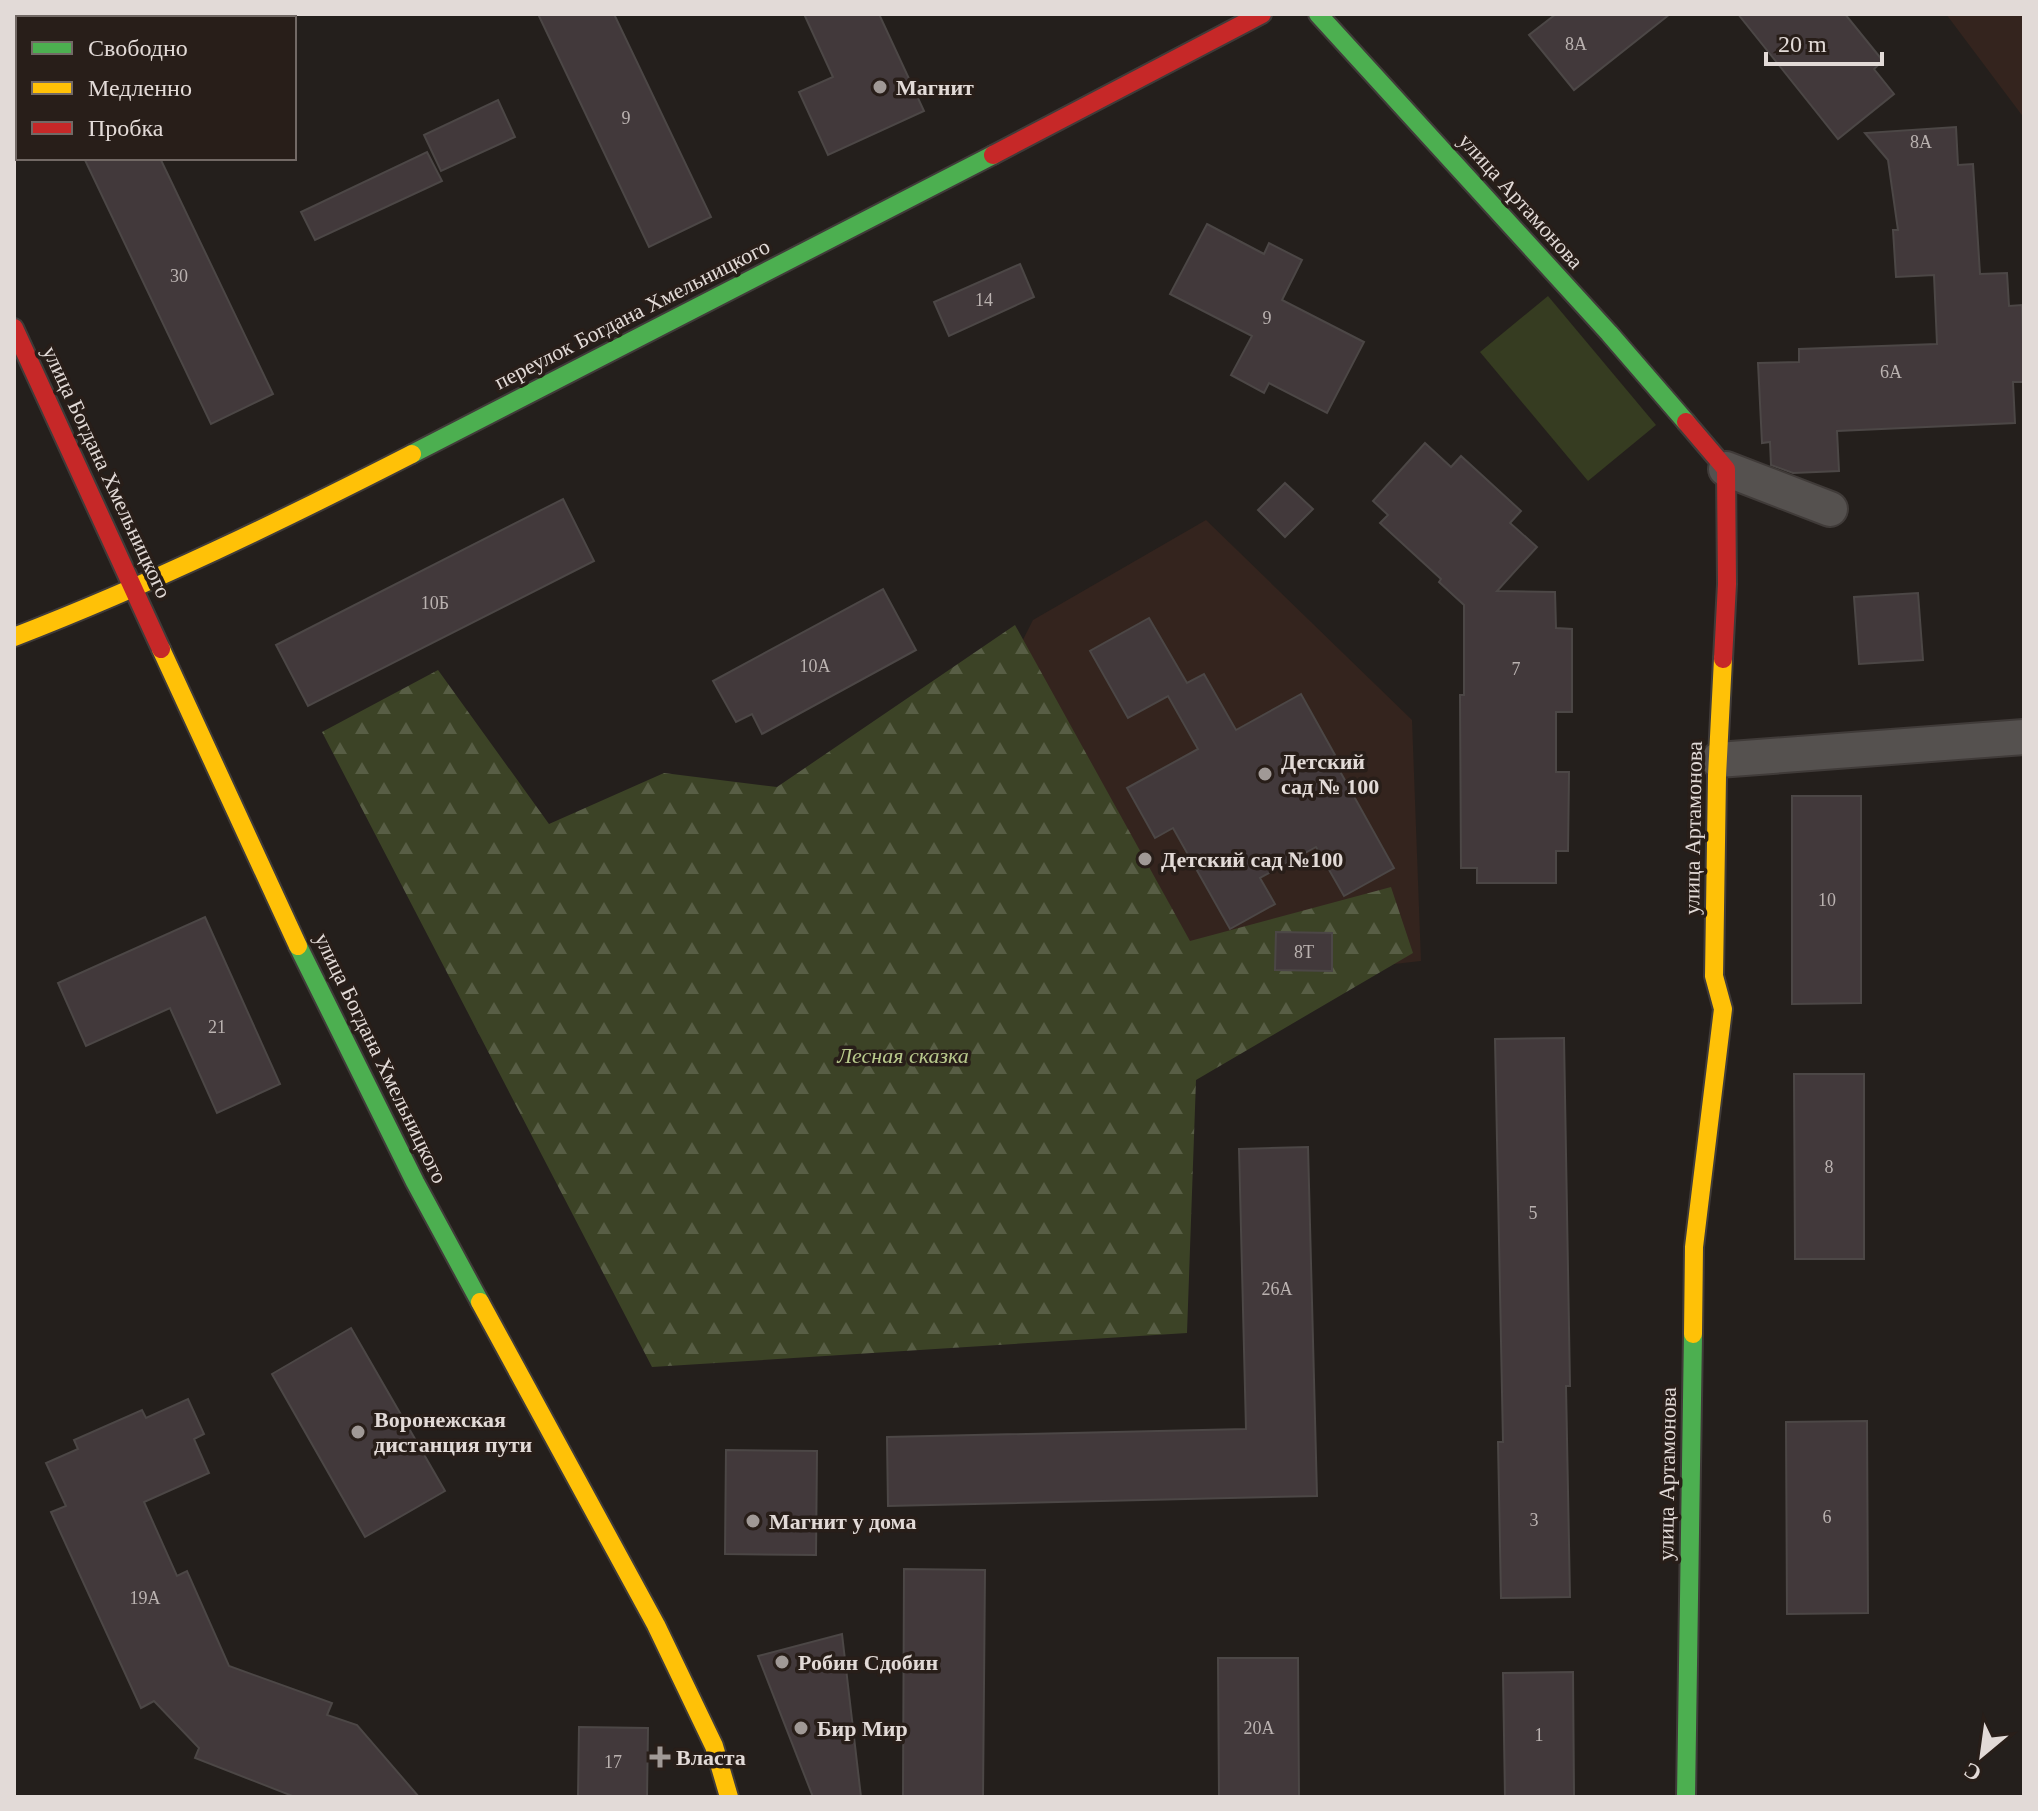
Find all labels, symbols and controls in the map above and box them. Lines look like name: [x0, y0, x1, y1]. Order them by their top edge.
legend: [16, 16, 296, 160]
scale bar: [1766, 16, 1882, 66]
text: 20 m: [1778, 31, 1827, 57]
house number: 8А: [1565, 34, 1587, 54]
text: Свободно: [88, 35, 188, 61]
text: Медленно: [88, 75, 192, 101]
place label: Магнит: [896, 75, 974, 100]
marker: Магнит: [871, 78, 889, 96]
house number: 9: [622, 108, 631, 128]
text: Пробка: [88, 115, 164, 141]
street label: улица Артамонова: [1454, 128, 1589, 274]
house number: 8А: [1910, 132, 1932, 152]
street label: переулок Богдана Хмельницкого: [490, 234, 774, 394]
house number: 30: [170, 266, 188, 286]
house number: 14: [975, 290, 993, 310]
house number: 9: [1263, 308, 1272, 328]
street label: улица Богдана Хмельницкого: [37, 342, 177, 602]
house number: 6А: [1880, 362, 1902, 382]
house number: 10Б: [421, 593, 449, 613]
house number: 10А: [800, 656, 831, 676]
house number: 7: [1512, 659, 1521, 679]
street label: улица Артамонова: [1679, 741, 1707, 915]
place label: Детский сад № 100: [1281, 749, 1379, 799]
marker: Детский сад № 100: [1256, 765, 1274, 783]
place label: Детский сад №100: [1161, 847, 1343, 872]
marker: Детский сад №100: [1136, 850, 1154, 868]
house number: 10: [1818, 890, 1836, 910]
street label: улица Богдана Хмельницкого: [309, 929, 453, 1187]
house number: 8Т: [1294, 942, 1314, 962]
house number: 21: [208, 1017, 226, 1037]
park label: Лесная сказка: [836, 1043, 969, 1068]
house number: 8: [1825, 1157, 1834, 1177]
house number: 5: [1529, 1203, 1538, 1223]
house number: 26А: [1262, 1279, 1293, 1299]
street label: улица Артамонова: [1653, 1387, 1681, 1561]
place label: Воронежская дистанция пути: [374, 1407, 533, 1457]
marker: Воронежская дистанция пути: [349, 1423, 367, 1441]
house number: 6: [1823, 1507, 1832, 1527]
place label: Магнит у дома: [769, 1509, 916, 1534]
house number: 3: [1530, 1510, 1539, 1530]
marker: Магнит у дома: [744, 1512, 762, 1530]
house number: 19А: [130, 1588, 161, 1608]
place label: Робин Сдобин: [798, 1650, 938, 1675]
marker: Робин Сдобин: [773, 1653, 791, 1671]
north arrow: [1942, 1715, 2022, 1795]
place label: Бир Мир: [817, 1716, 908, 1741]
house number: 20А: [1244, 1718, 1275, 1738]
marker: Бир Мир: [792, 1719, 810, 1737]
house number: 1: [1535, 1725, 1544, 1745]
place label: Власта: [676, 1745, 746, 1770]
marker: Власта: [651, 1748, 669, 1766]
house number: 17: [604, 1752, 622, 1772]
text: С: [1960, 1757, 1986, 1787]

